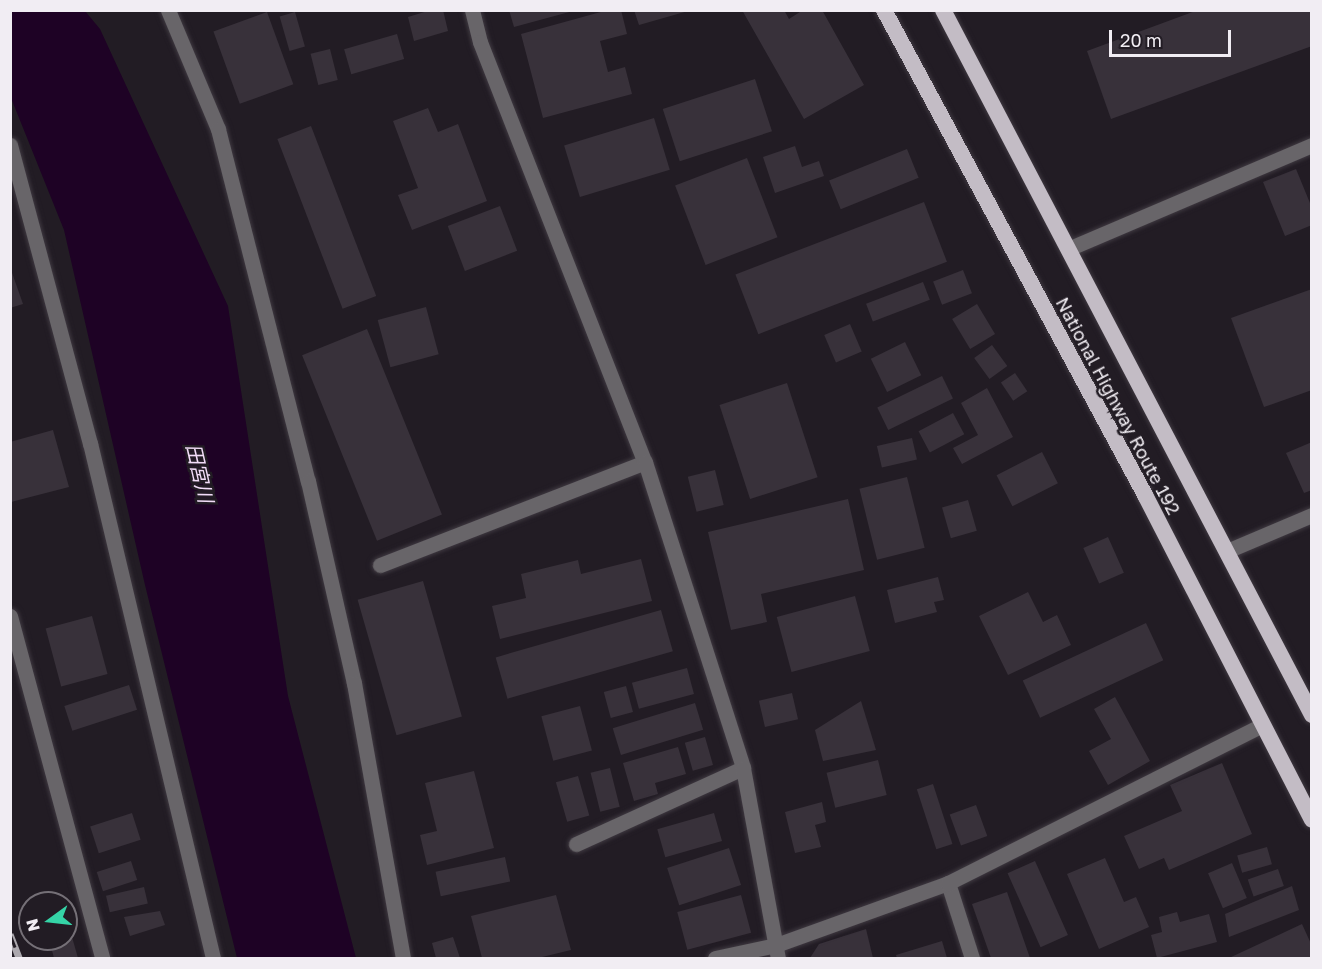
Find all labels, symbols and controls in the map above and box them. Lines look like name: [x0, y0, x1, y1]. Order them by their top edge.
scale bar: [1112, 18, 1234, 56]
text: 20 m: [1120, 29, 1162, 51]
street label: National Highway Route 192: [1051, 294, 1185, 518]
water label: 田宮川: [182, 441, 218, 505]
north arrow: [18, 891, 78, 951]
text: N: [21, 917, 44, 934]

